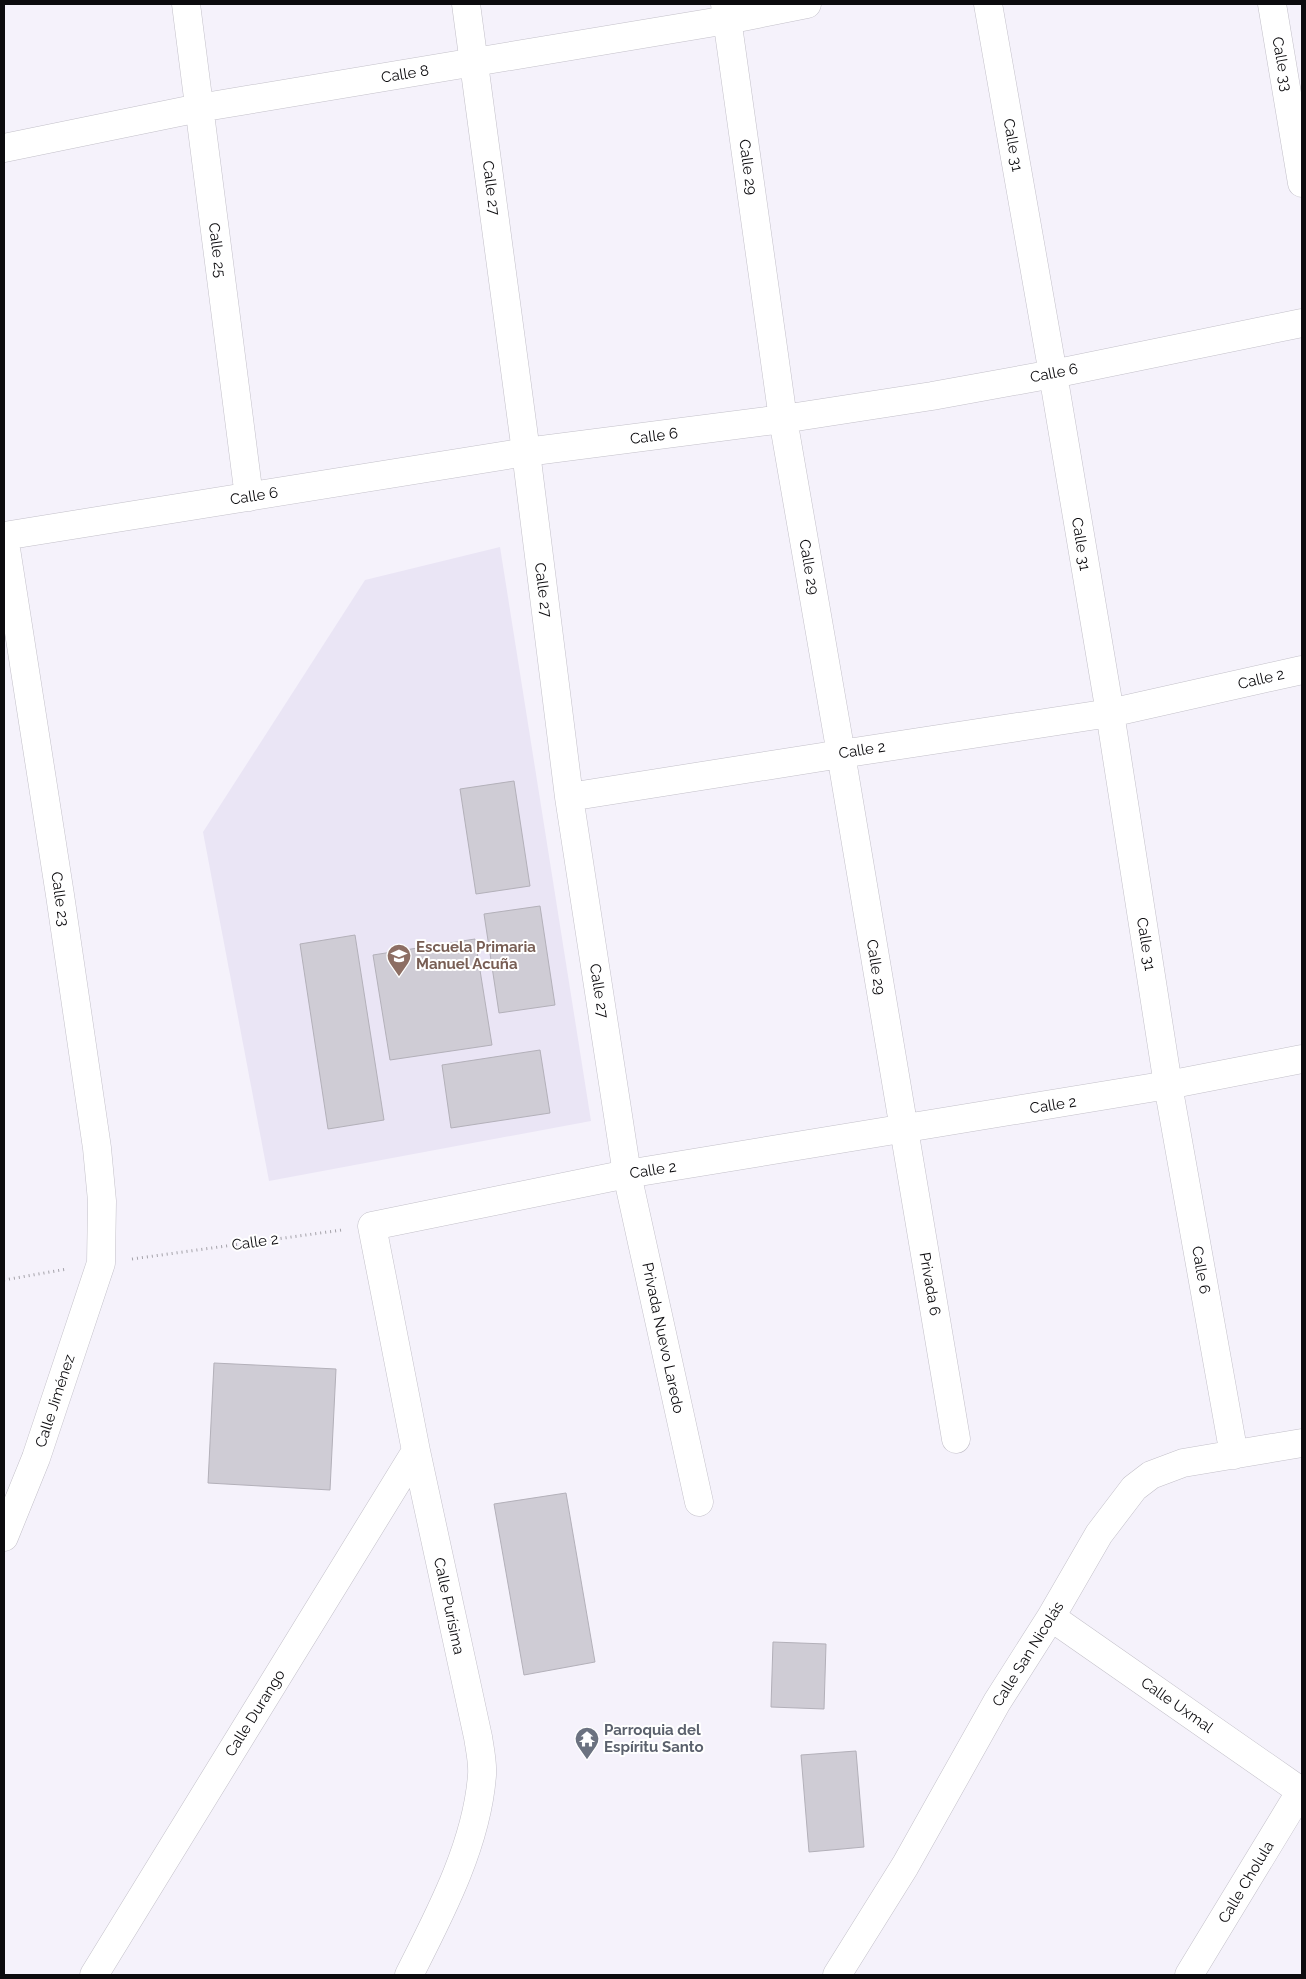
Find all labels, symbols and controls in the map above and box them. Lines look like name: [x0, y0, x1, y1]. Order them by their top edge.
street label: Calle 33: [1268, 35, 1296, 93]
street label: Calle 8: [380, 61, 430, 87]
street label: Calle 31: [999, 117, 1027, 174]
street label: Calle 29: [735, 138, 761, 196]
street label: Calle 27: [479, 160, 503, 216]
street label: Calle 25: [205, 221, 229, 279]
street label: Calle 6: [1029, 360, 1079, 386]
street label: Calle 6: [629, 424, 679, 448]
street label: Calle 6: [229, 483, 279, 509]
street label: Calle 31: [1068, 516, 1094, 572]
street label: Calle 29: [795, 538, 823, 596]
street label: Calle 27: [531, 562, 555, 618]
street label: Calle 2: [1236, 665, 1286, 693]
street label: Calle 2: [837, 737, 887, 763]
street label: Calle 23: [47, 870, 73, 928]
street label: Calle 31: [1133, 916, 1159, 972]
place label: Escuela Primaria Manuel Acuña: [416, 938, 536, 973]
street label: Calle 29: [863, 938, 889, 996]
school or university icon: Escuela Primaria Manuel Acuña: [386, 943, 412, 977]
street label: Calle 27: [586, 962, 612, 1020]
street label: Calle 2: [1028, 1092, 1078, 1118]
street label: Calle 2: [628, 1157, 678, 1183]
street label: Calle 2: [230, 1230, 280, 1254]
street label: Calle 6: [1188, 1245, 1214, 1295]
street label: Privada 6: [916, 1251, 944, 1317]
street label: Privada Nuevo Laredo: [638, 1261, 688, 1415]
street label: Calle Jiménez: [31, 1352, 79, 1450]
street label: Calle Purísima: [430, 1556, 468, 1656]
street label: Calle San Nicolás: [988, 1598, 1068, 1710]
street label: Calle Durango: [221, 1666, 289, 1760]
street label: Calle Uxmal: [1137, 1673, 1217, 1737]
place label: Parroquia del Espíritu Santo: [604, 1721, 704, 1756]
temple icon: Parroquia del Espíritu Santo: [574, 1726, 600, 1760]
street label: Calle Cholula: [1214, 1838, 1278, 1926]

